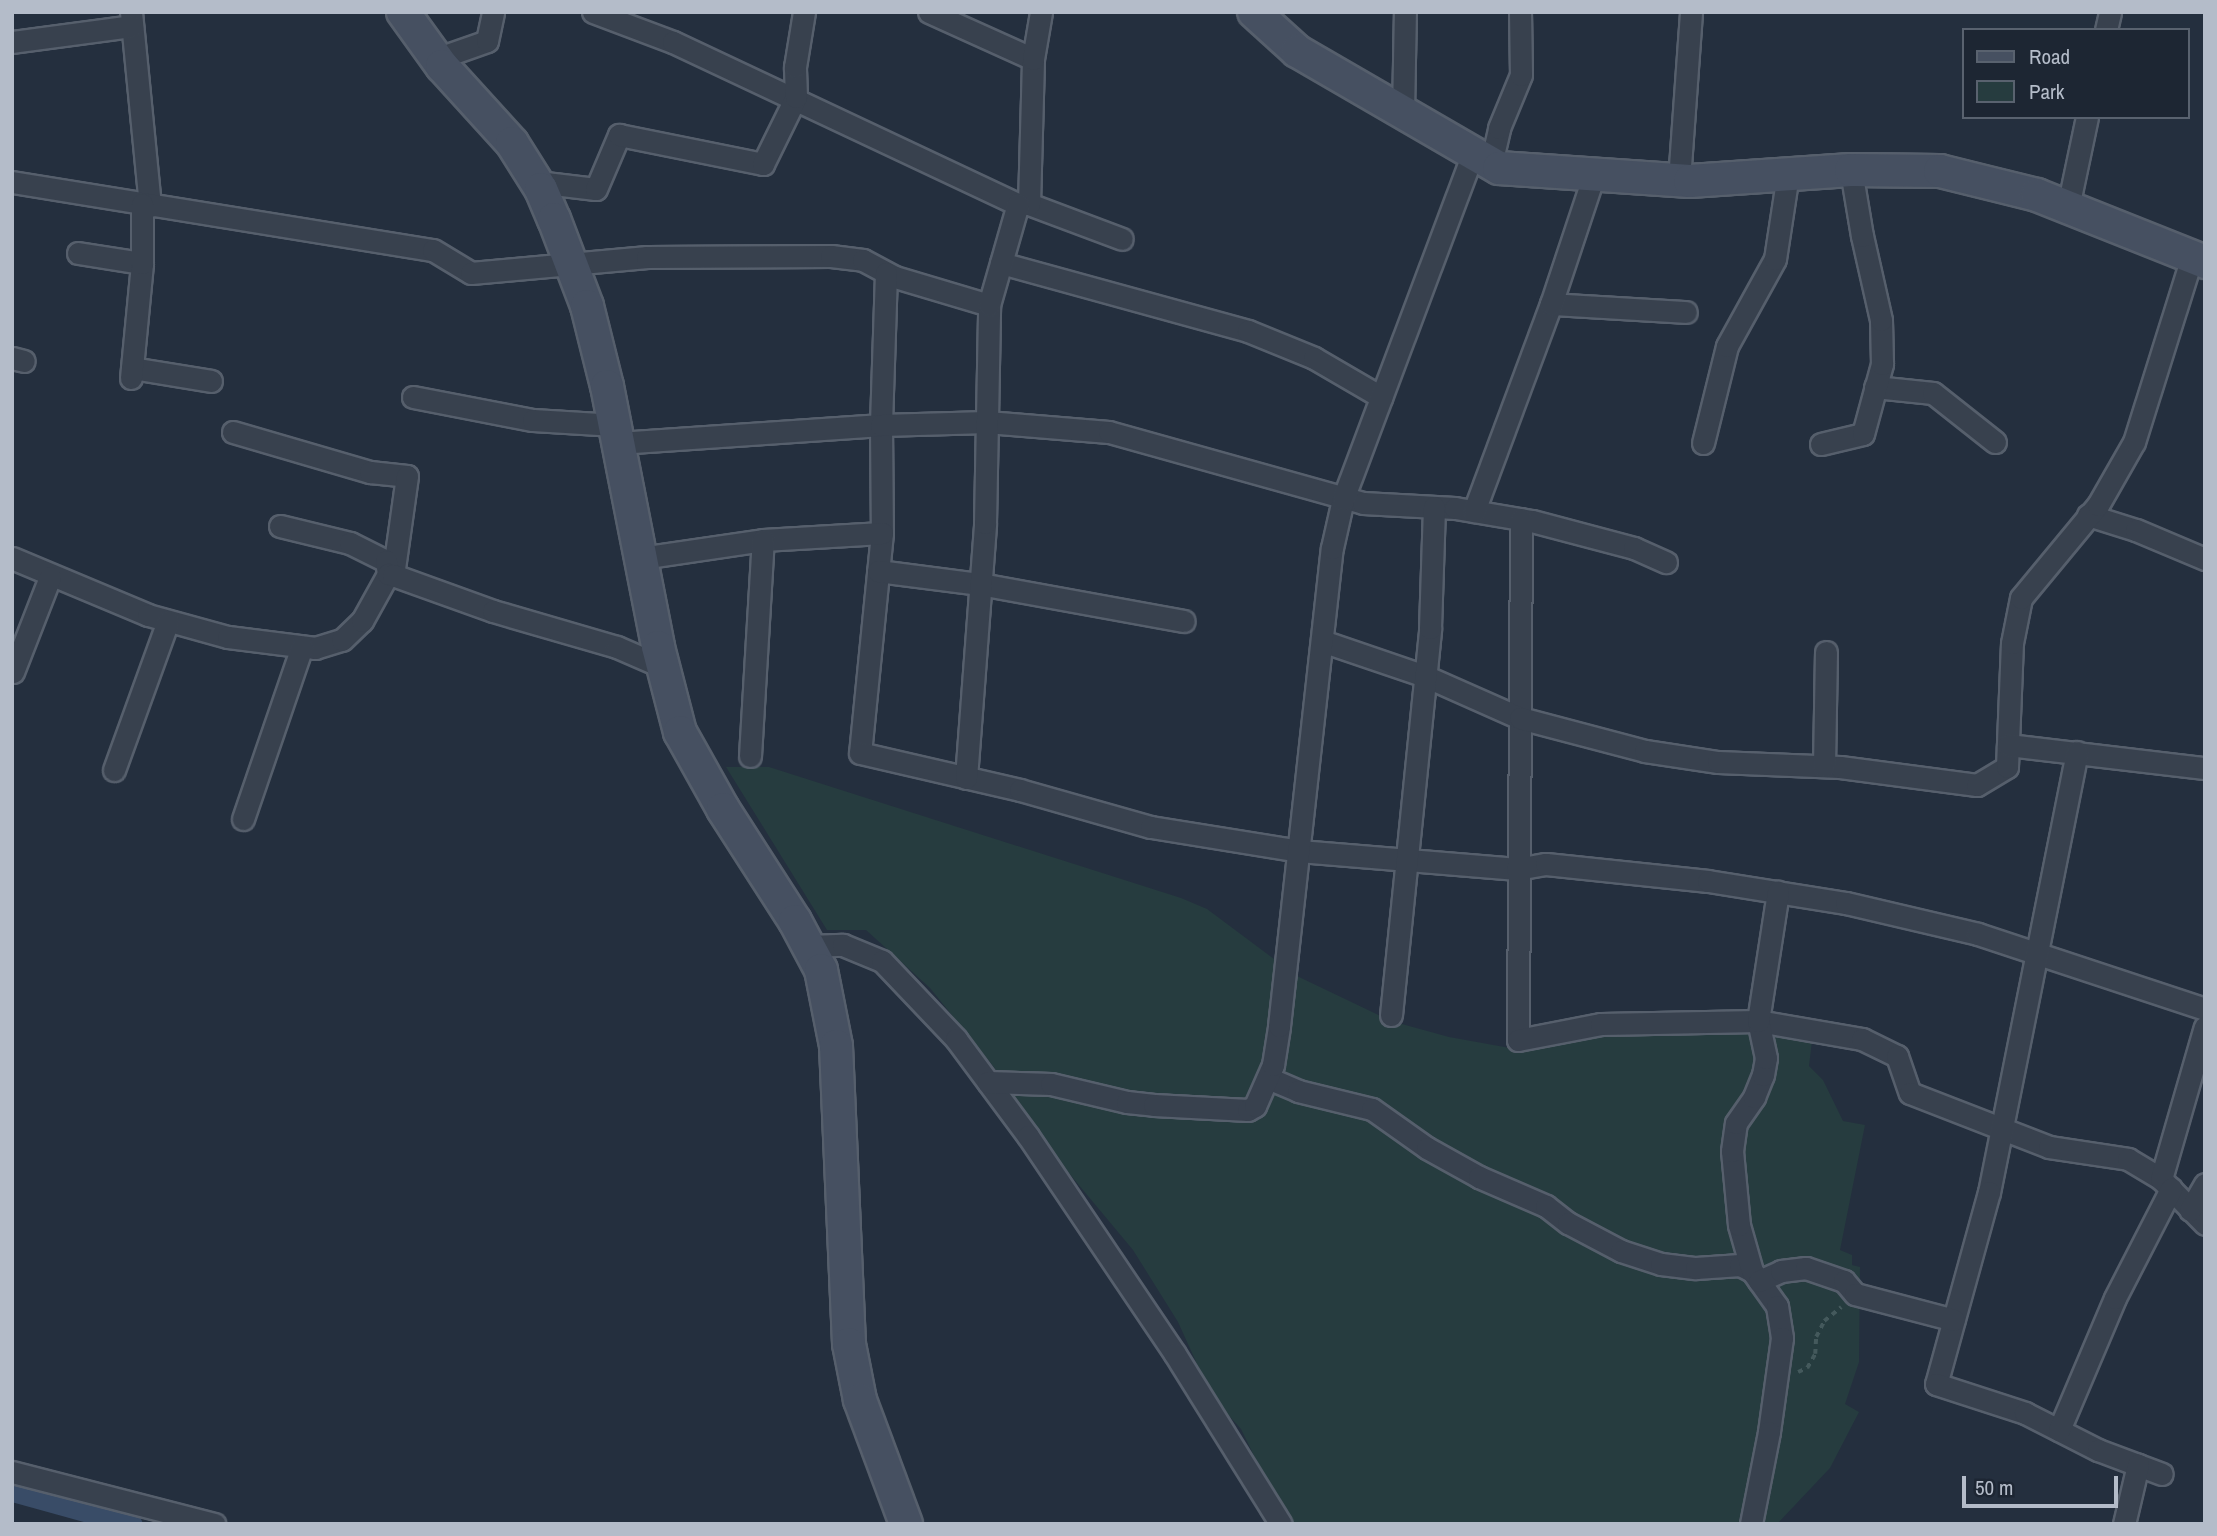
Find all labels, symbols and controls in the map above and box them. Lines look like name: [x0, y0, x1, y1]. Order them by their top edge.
legend: [1962, 28, 2189, 119]
text: Road: [2029, 42, 2070, 71]
text: Park: [2029, 77, 2064, 106]
scale bar: [1965, 1462, 2121, 1506]
text: 50 m: [1975, 1473, 2013, 1502]

